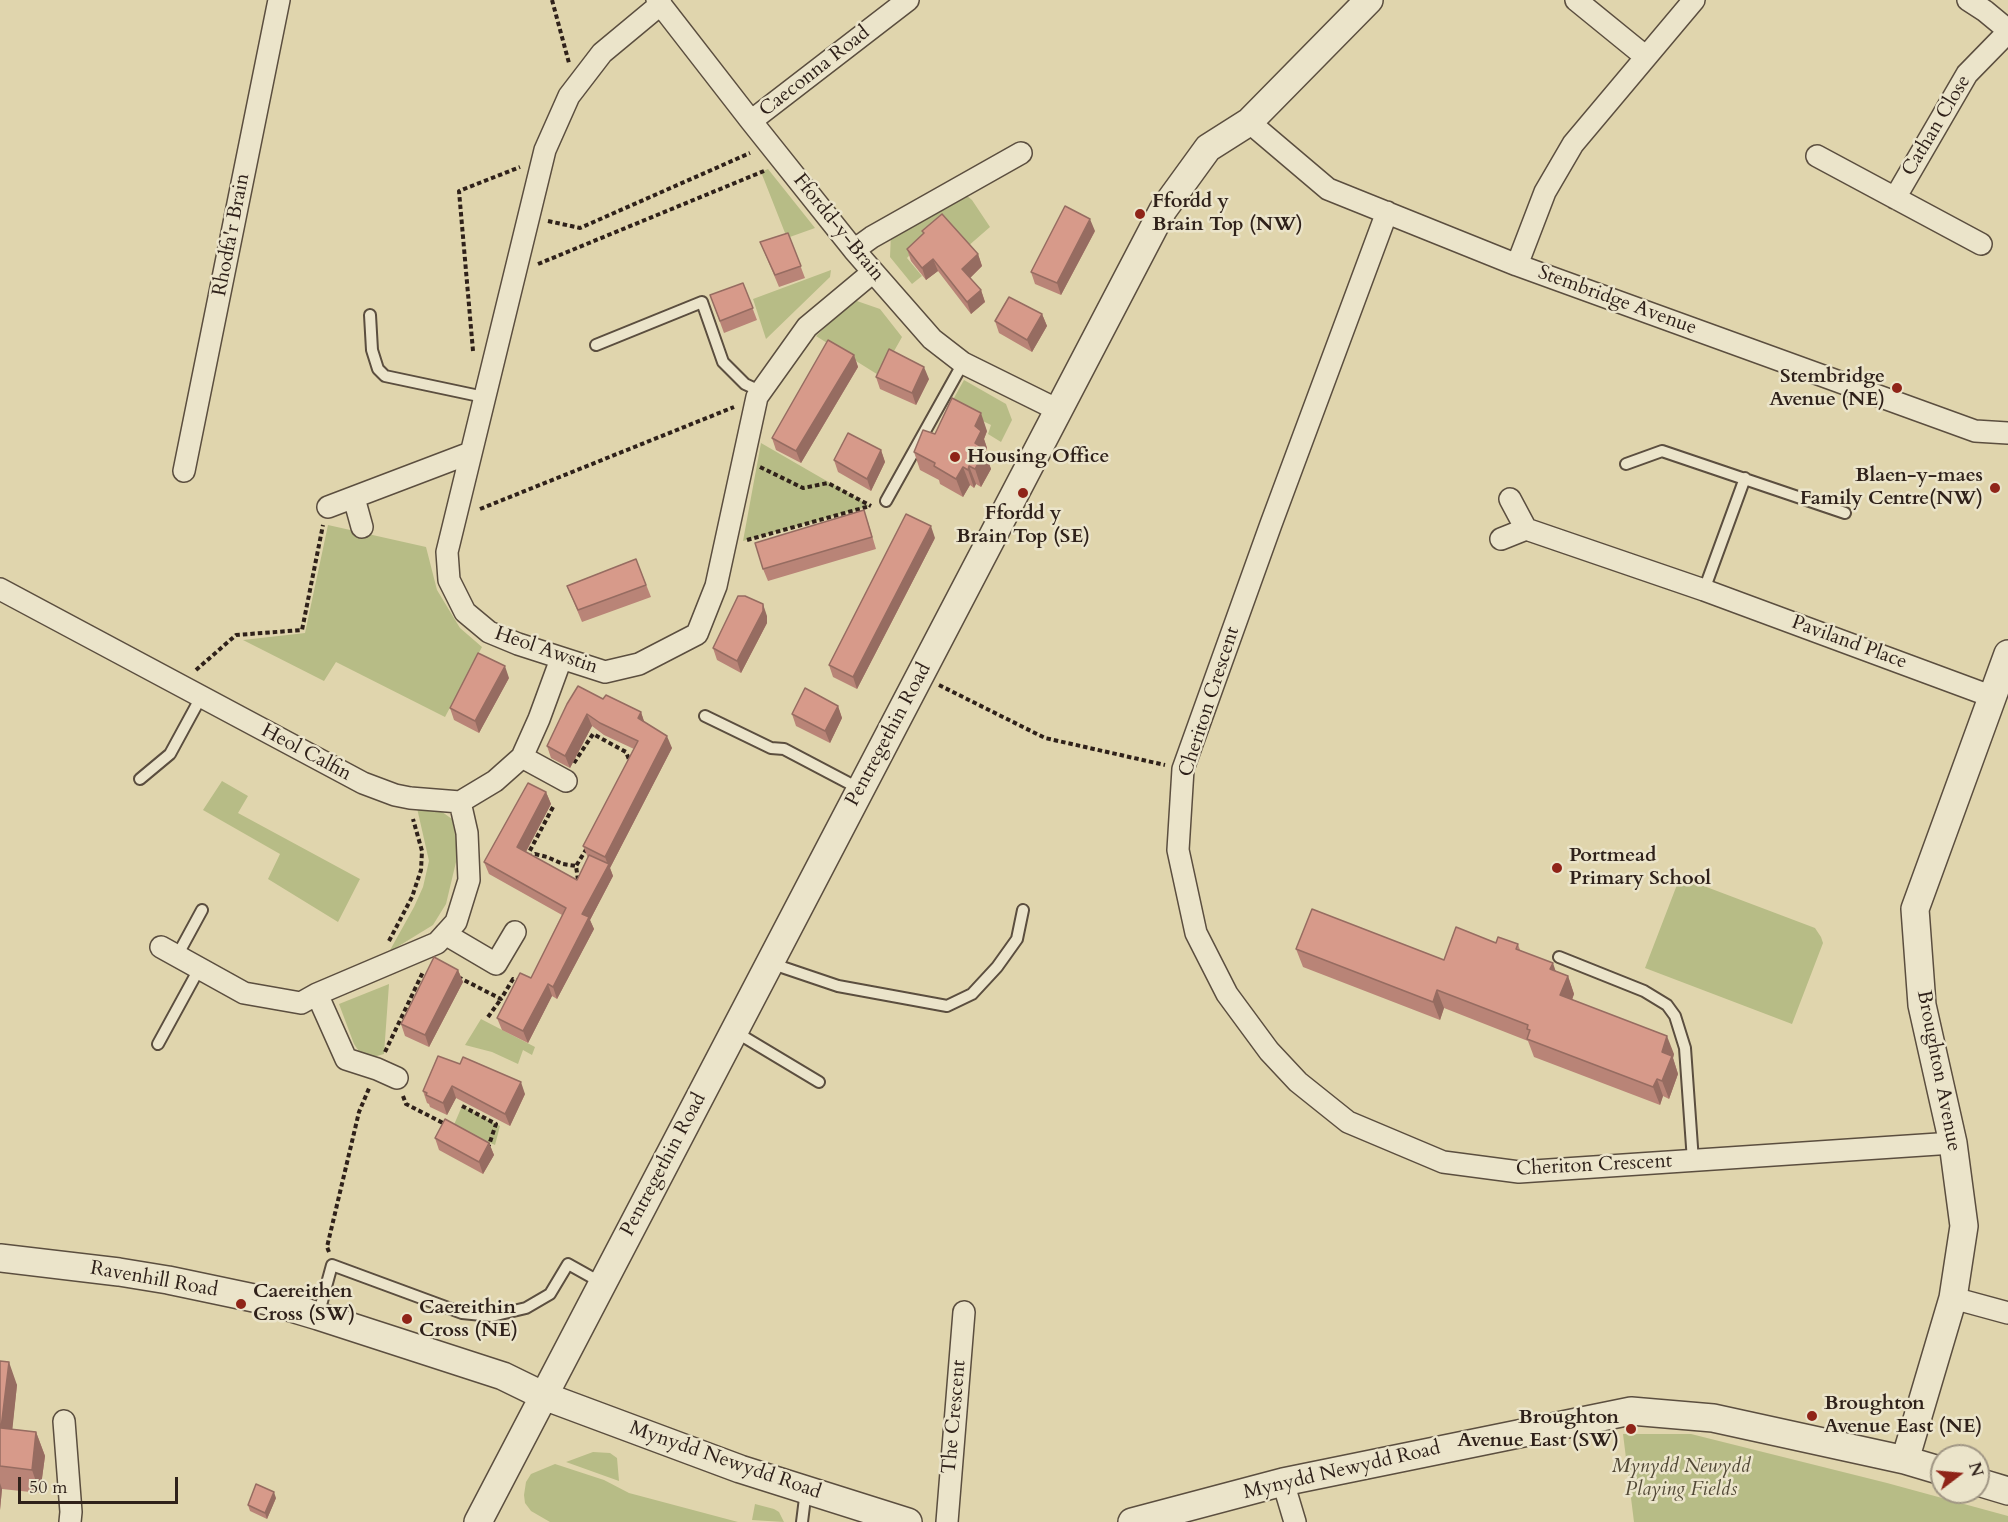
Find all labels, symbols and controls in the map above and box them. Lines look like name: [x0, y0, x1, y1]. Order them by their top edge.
street label: Caeconna Road: [755, 21, 875, 123]
street label: Cathan Close: [1897, 71, 1977, 181]
street label: Ffordd-y-Brain: [787, 169, 889, 287]
street label: Rhodfa'r Brain: [208, 171, 256, 299]
place label: Ffordd y Brain Top (NW): [1152, 190, 1303, 237]
marker: Ffordd y Brain Top (NW): [1133, 207, 1147, 221]
street label: Stembridge Avenue: [1534, 261, 1700, 341]
place label: Stembridge Avenue (NE): [1769, 365, 1885, 412]
marker: Stembridge Avenue (NE): [1890, 381, 1904, 395]
place label: Housing Office: [967, 445, 1109, 469]
marker: Housing Office: [948, 450, 962, 464]
place label: Blaen-y-maes Family Centre(NW): [1800, 464, 1983, 511]
marker: Blaen-y-maes Family Centre(NW): [1988, 481, 2002, 495]
marker: Ffordd y Brain Top (SE): [1016, 486, 1030, 500]
place label: Ffordd y Brain Top (SE): [956, 502, 1090, 549]
street label: Paviland Place: [1788, 611, 1910, 675]
street label: Heol Awstin: [491, 622, 601, 680]
street label: Cheriton Crescent: [1174, 624, 1246, 780]
street label: Pentregethin Road: [841, 659, 937, 811]
street label: Heol Calfin: [257, 719, 355, 787]
place label: Portmead Primary School: [1569, 844, 1711, 891]
marker: Portmead Primary School: [1550, 861, 1564, 875]
street label: Broughton Avenue: [1911, 988, 1965, 1154]
street label: Pentregethin Road: [616, 1089, 712, 1241]
street label: Cheriton Crescent: [1515, 1150, 1673, 1182]
street label: Ravenhill Road: [88, 1257, 220, 1303]
place label: Caereithen Cross (SW): [253, 1280, 355, 1327]
place label: Caereithin Cross (NE): [419, 1296, 518, 1343]
marker: Caereithen Cross (SW): [234, 1297, 248, 1311]
marker: Caereithin Cross (NE): [400, 1312, 414, 1326]
street label: The Crescent: [938, 1359, 972, 1475]
place label: Broughton Avenue East (NE): [1824, 1392, 1982, 1439]
place label: Broughton Avenue East (SW): [1457, 1406, 1619, 1453]
marker: Broughton Avenue East (NE): [1805, 1409, 1819, 1423]
street label: Mynydd Newydd Road: [626, 1417, 824, 1505]
marker: Broughton Avenue East (SW): [1624, 1422, 1638, 1436]
street label: Mynydd Newydd Road: [1241, 1437, 1443, 1505]
north arrow: [1930, 1444, 1990, 1504]
park label: Mynydd Newydd Playing Fields: [1612, 1455, 1750, 1502]
text: N: [1963, 1460, 1988, 1479]
scale bar: [21, 1465, 182, 1503]
text: 50 m: [29, 1475, 68, 1500]

